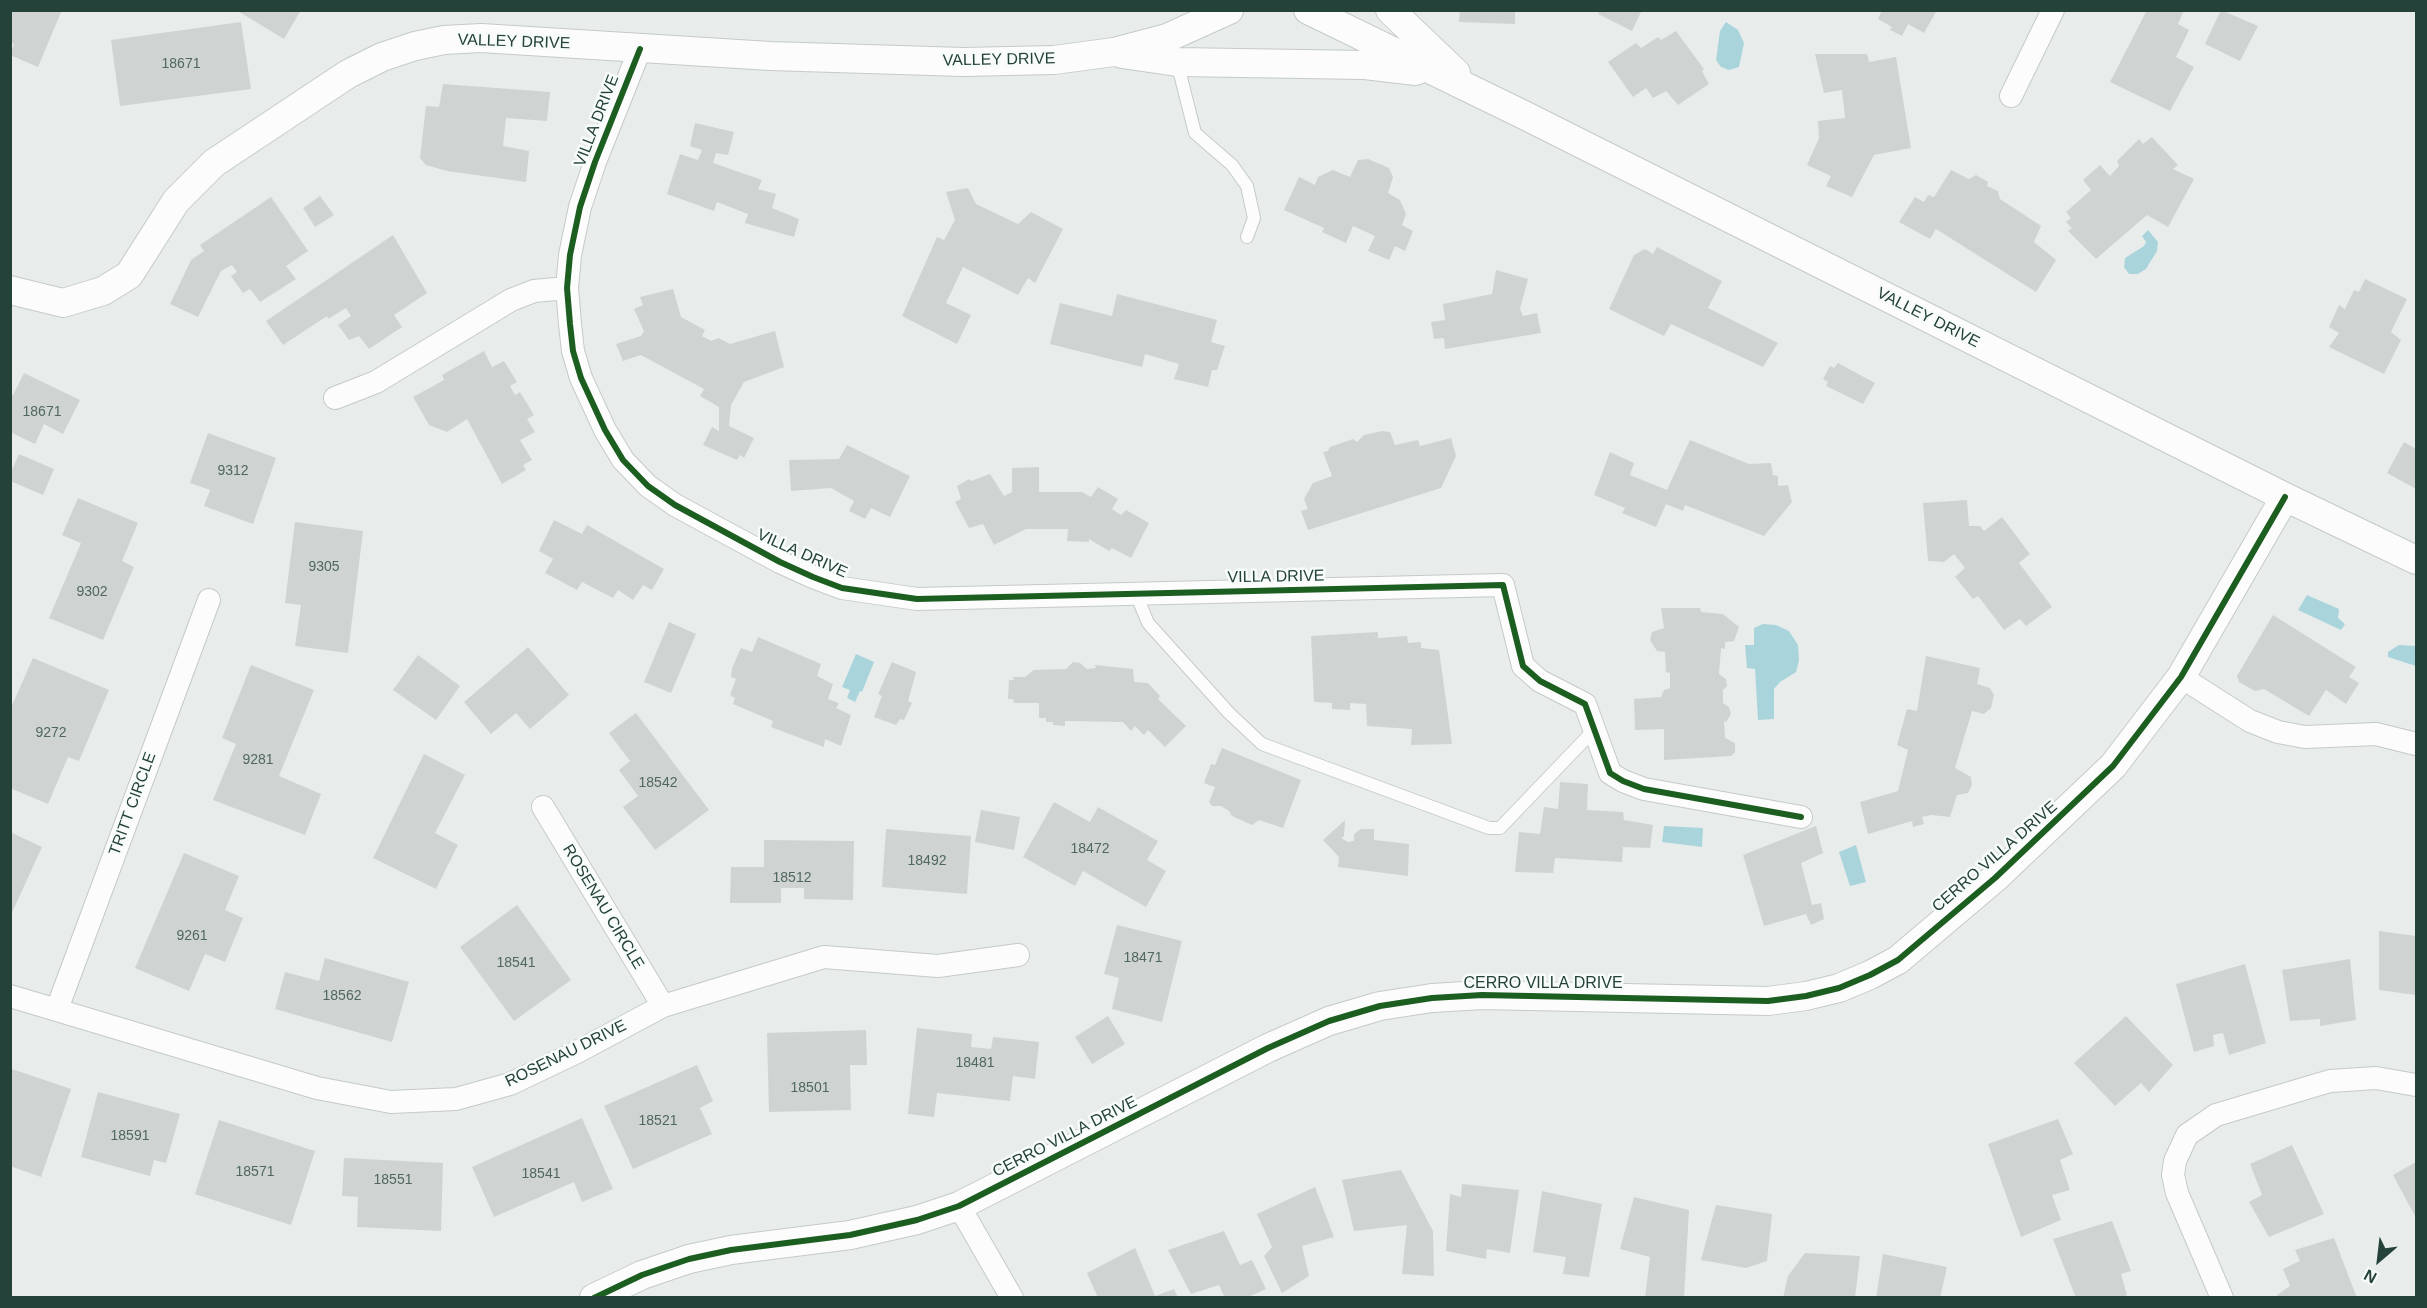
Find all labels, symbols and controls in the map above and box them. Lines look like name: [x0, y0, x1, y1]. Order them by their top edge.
street label: VALLEY DRIVE: [457, 30, 571, 54]
street label: VALLEY DRIVE: [943, 49, 1055, 71]
house number: 18671: [162, 56, 200, 72]
street label: VILLA DRIVE: [571, 72, 623, 170]
street label: VALLEY DRIVE: [1873, 284, 1983, 352]
house number: 18671: [23, 404, 61, 420]
house number: 9312: [217, 463, 249, 479]
street label: VILLA DRIVE: [754, 526, 850, 582]
house number: 9305: [308, 559, 340, 575]
street label: VILLA DRIVE: [1227, 567, 1325, 587]
house number: 9302: [76, 584, 108, 600]
house number: 9272: [35, 725, 67, 741]
street label: TRITT CIRCLE: [105, 750, 161, 858]
house number: 9281: [242, 752, 274, 768]
house number: 18542: [639, 775, 677, 791]
street label: CERRO VILLA DRIVE: [1929, 798, 2061, 916]
street label: ROSENAU CIRCLE: [558, 841, 648, 973]
house number: 18472: [1071, 841, 1109, 857]
house number: 18492: [908, 853, 946, 869]
house number: 18512: [773, 870, 811, 886]
house number: 9261: [176, 928, 208, 944]
house number: 18471: [1124, 950, 1162, 966]
house number: 18541: [497, 955, 535, 971]
street label: CERRO VILLA DRIVE: [1463, 974, 1623, 994]
house number: 18562: [323, 988, 361, 1004]
street label: ROSENAU DRIVE: [502, 1016, 630, 1092]
house number: 18481: [956, 1055, 994, 1071]
house number: 18501: [791, 1080, 829, 1096]
street label: CERRO VILLA DRIVE: [990, 1092, 1140, 1182]
house number: 18521: [639, 1113, 677, 1129]
house number: 18591: [111, 1128, 149, 1144]
house number: 18571: [236, 1164, 274, 1180]
house number: 18541: [522, 1166, 560, 1182]
house number: 18551: [374, 1172, 412, 1188]
north arrow: [2349, 1230, 2409, 1290]
text: N: [2361, 1266, 2379, 1287]

